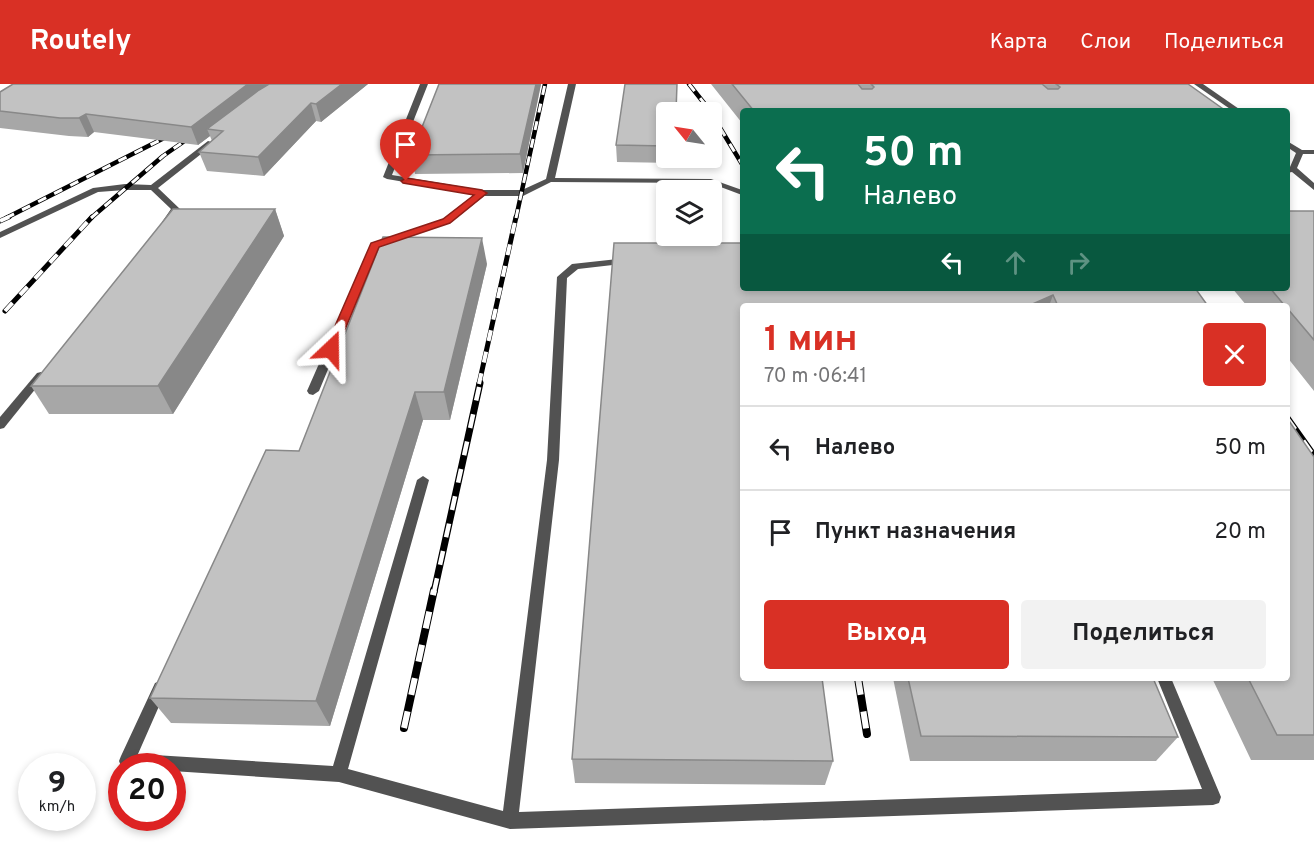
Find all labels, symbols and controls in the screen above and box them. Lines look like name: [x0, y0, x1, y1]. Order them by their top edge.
text: Routely: [30, 24, 131, 60]
text: Карта: [990, 29, 1047, 56]
text: Слои: [1080, 29, 1131, 56]
text: Поделиться: [1164, 29, 1284, 56]
north arrow: [656, 102, 722, 168]
map controls: [656, 102, 722, 246]
pin: [380, 119, 431, 181]
icon: arrive: [389, 128, 422, 161]
text: 50 m: [863, 128, 964, 181]
icon: left: [764, 132, 842, 210]
button: layers: [656, 180, 722, 246]
text: Налево: [863, 180, 957, 214]
icon: left: [936, 246, 969, 279]
icon: ahead: [999, 246, 1032, 279]
icon: right: [1062, 246, 1095, 279]
position arrow: [299, 317, 363, 381]
text: 1 мин: [764, 318, 858, 364]
button: close: [1203, 323, 1266, 386]
text: 70 m · 06:41: [764, 364, 867, 390]
icon: left: [764, 432, 797, 465]
text: Налево: [815, 435, 895, 462]
text: 50 m: [1214, 435, 1266, 462]
icon: arrive: [764, 516, 797, 549]
text: Пункт назначения: [815, 519, 1016, 546]
text: 20 m: [1215, 519, 1266, 546]
button: Выход: [764, 600, 1009, 669]
button: Поделиться: [1021, 600, 1266, 669]
speed limit sign: 20: [108, 753, 186, 831]
text: 9: [48, 766, 66, 803]
text: km/h: [39, 798, 75, 817]

